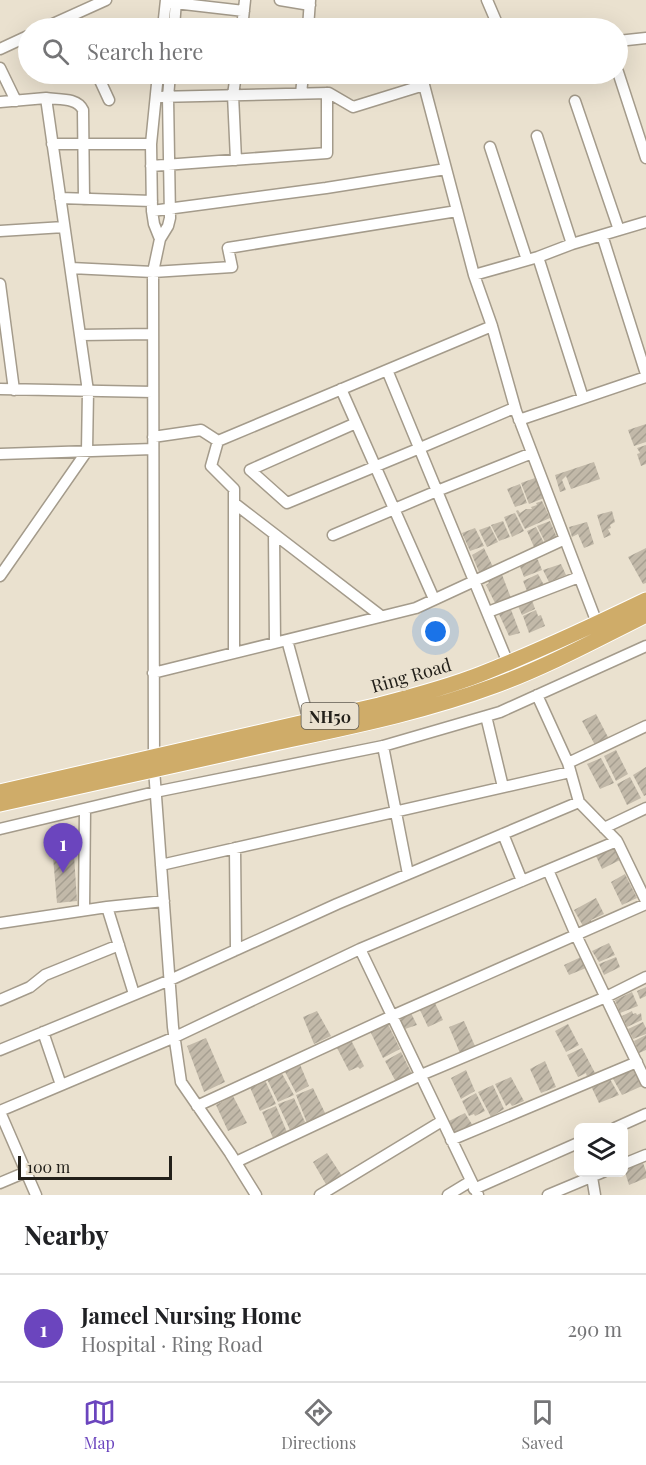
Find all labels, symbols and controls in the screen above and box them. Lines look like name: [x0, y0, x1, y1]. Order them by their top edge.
search box: [18, 18, 628, 84]
icon: search: [39, 35, 72, 68]
text: Search here: [87, 36, 203, 66]
your location: [421, 617, 450, 646]
street label: Ring Road: [368, 652, 454, 698]
road number: NH50: [302, 703, 358, 729]
pin: 1: [44, 824, 82, 873]
map controls: [574, 1123, 628, 1177]
button: layers: [574, 1123, 628, 1177]
scale bar: [18, 1153, 172, 1180]
text: 100 m: [27, 1156, 70, 1177]
text: Nearby: [24, 1217, 109, 1252]
text: Jameel Nursing Home: [81, 1300, 302, 1330]
text: 1: [40, 1315, 47, 1342]
text: 290 m: [568, 1315, 622, 1342]
text: Hospital · Ring Road: [81, 1330, 263, 1357]
tab: Map: [83, 1396, 116, 1453]
tab: Directions: [281, 1396, 356, 1453]
tab: Saved: [522, 1396, 563, 1453]

